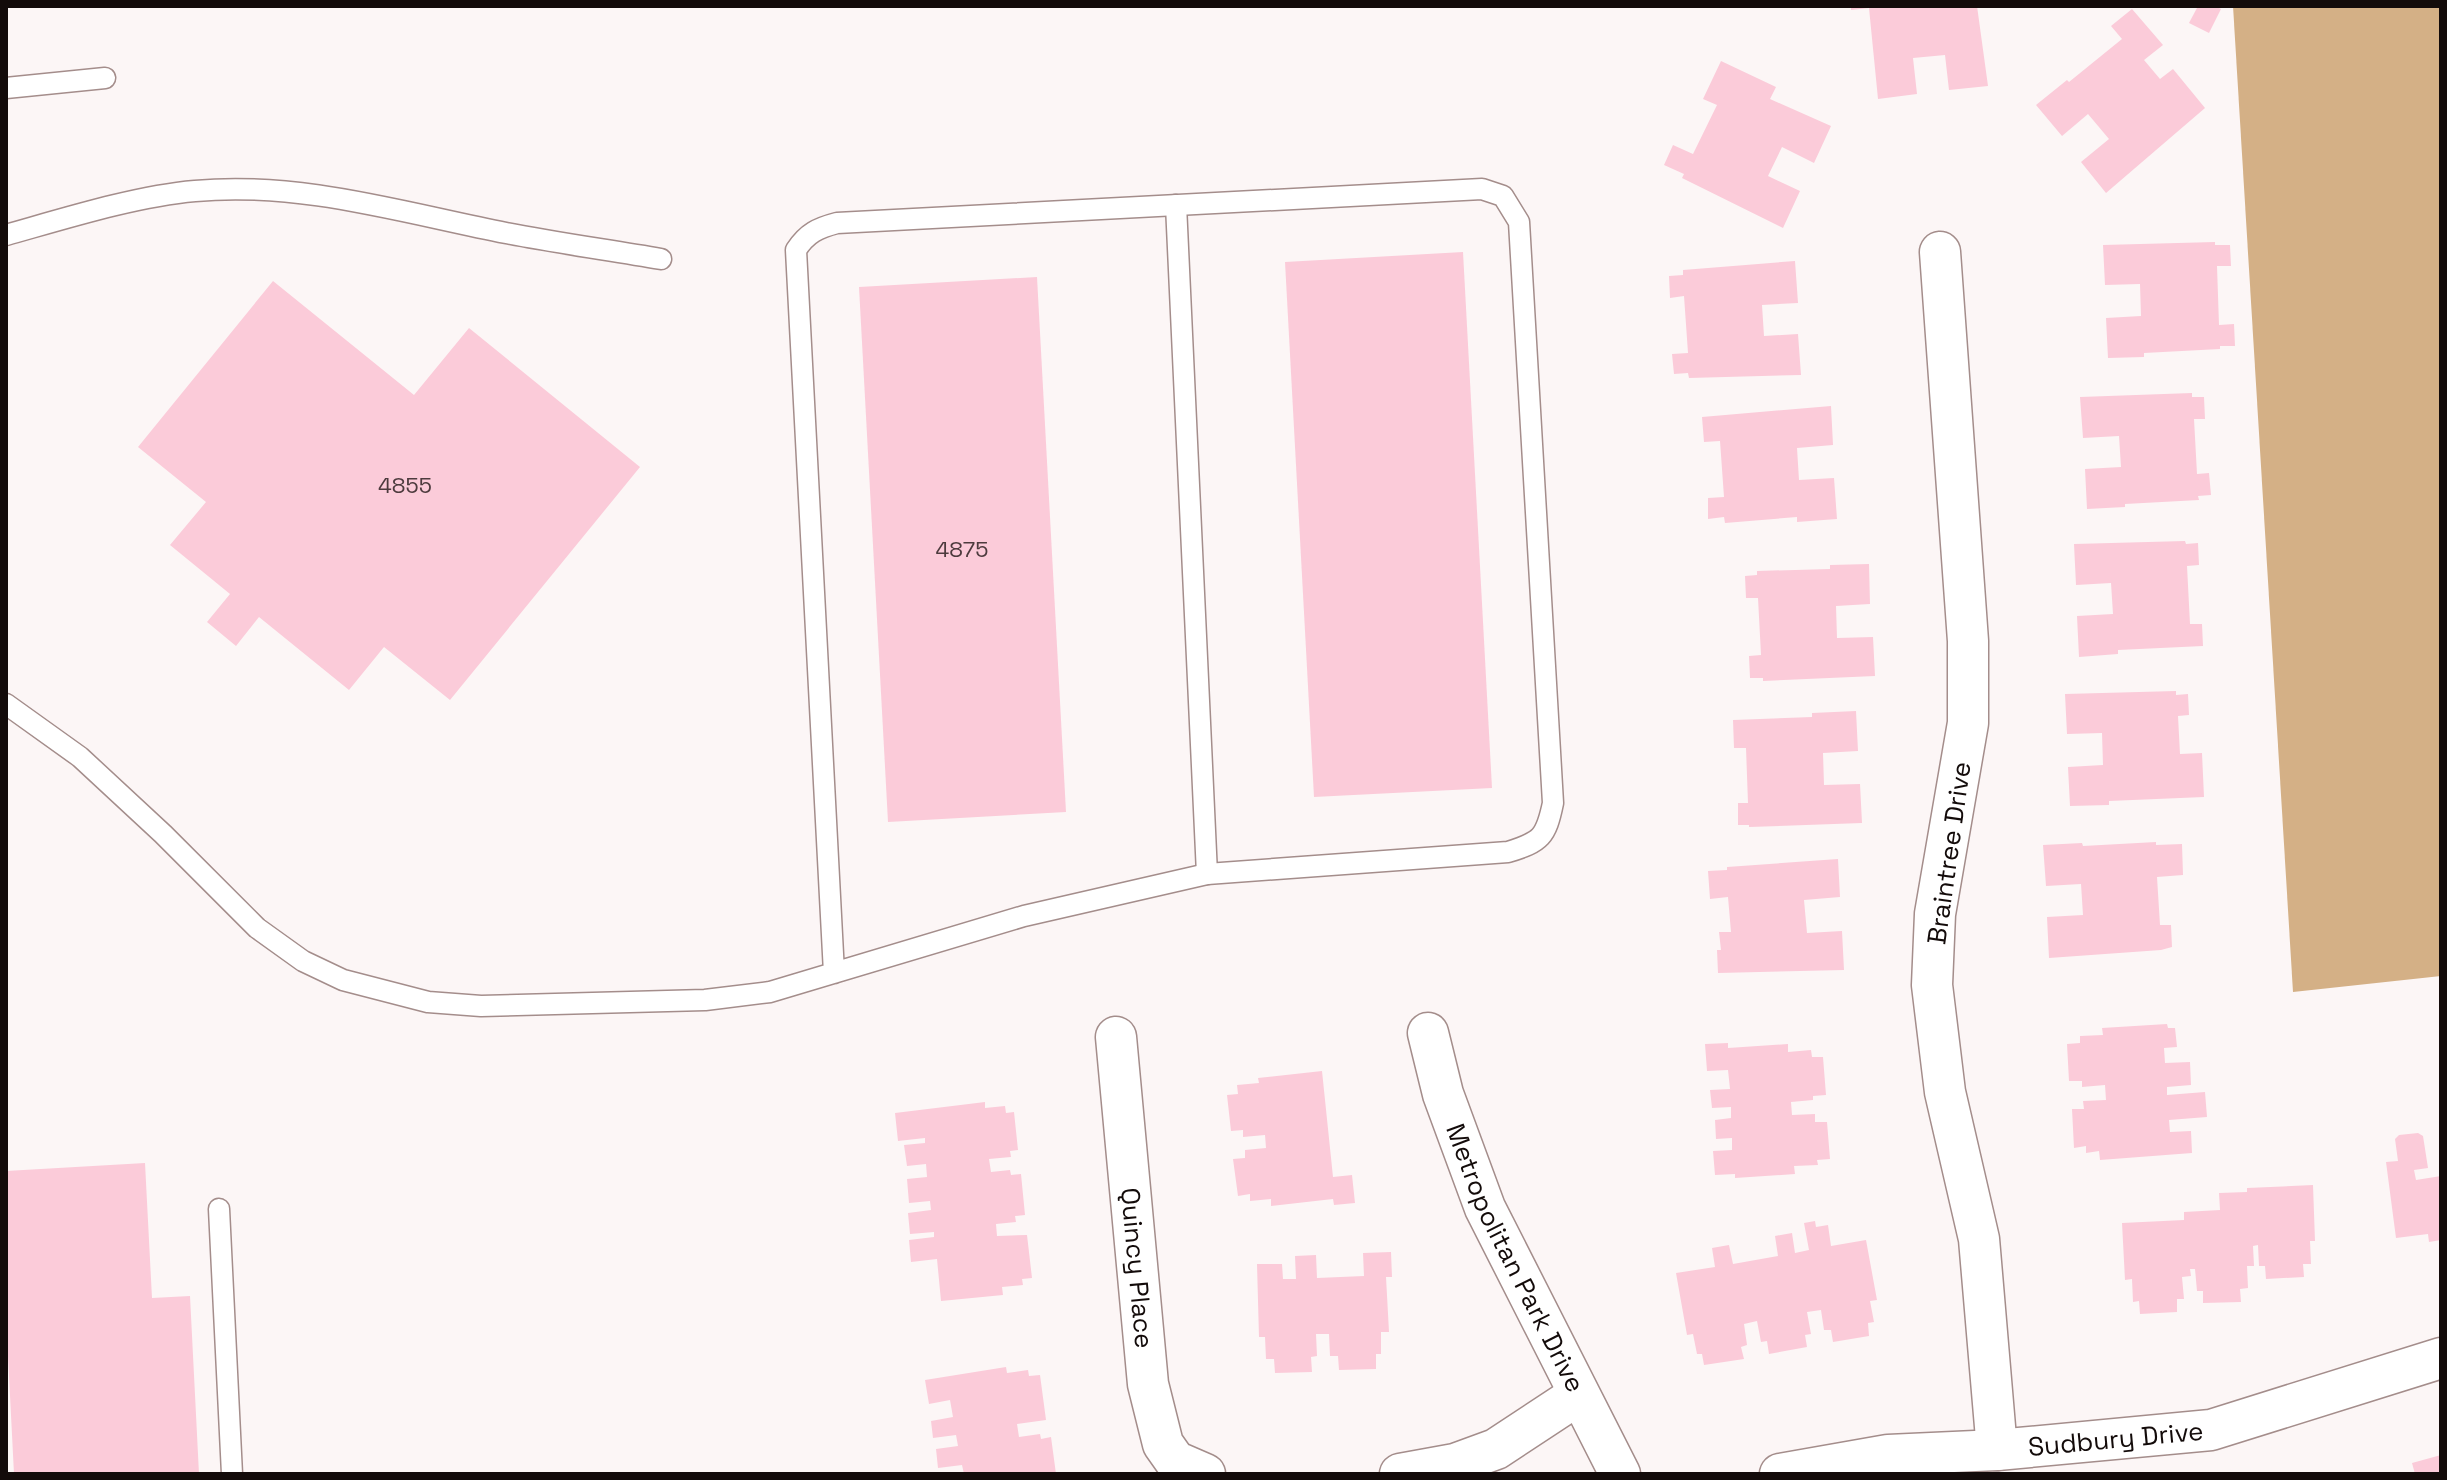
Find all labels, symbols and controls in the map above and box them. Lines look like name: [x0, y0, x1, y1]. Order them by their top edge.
house number: 4855: [378, 471, 432, 499]
house number: 4875: [936, 535, 988, 563]
street label: Braintree Drive: [1919, 759, 1979, 947]
street label: Metropolitan Park Drive: [1438, 1119, 1593, 1398]
street label: Quincy Place: [1113, 1186, 1162, 1350]
street label: Sudbury Drive: [2026, 1414, 2205, 1464]

